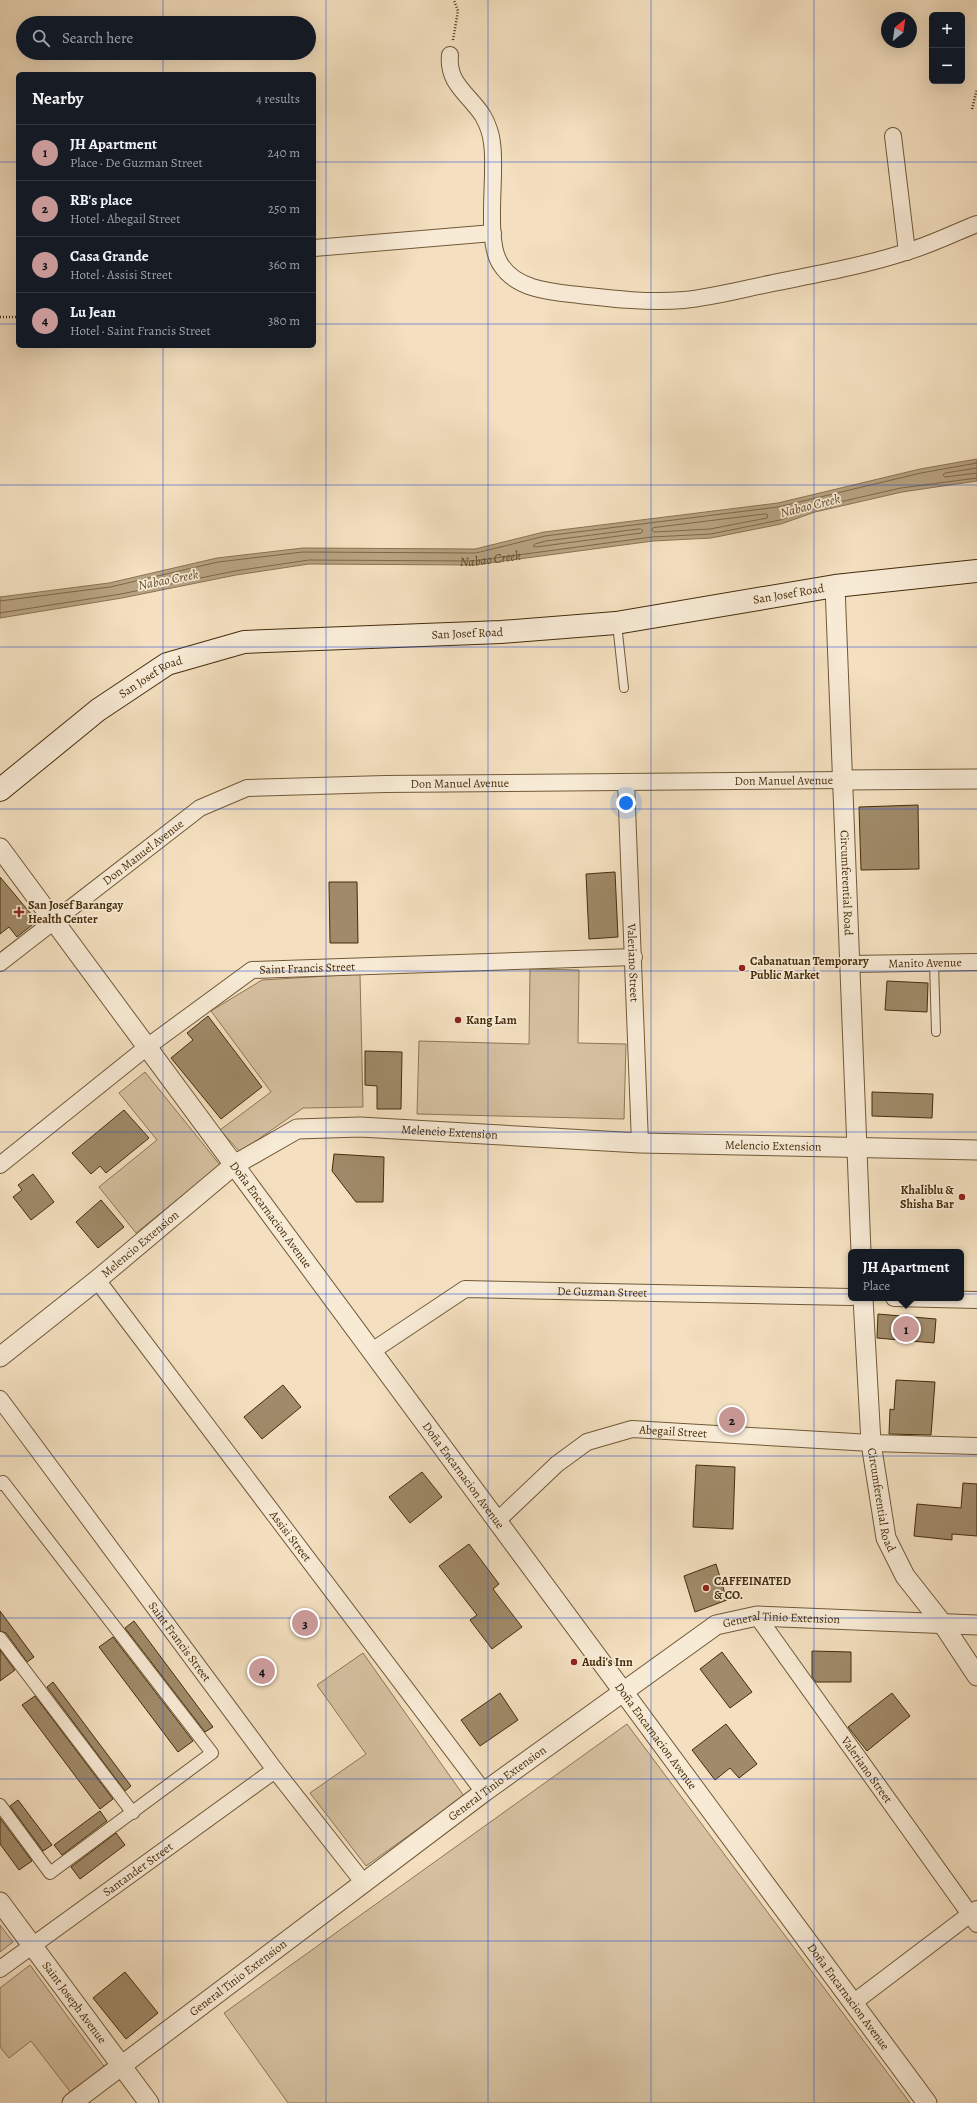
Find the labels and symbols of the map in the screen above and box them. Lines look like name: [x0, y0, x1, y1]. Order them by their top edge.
north arrow: [881, 12, 917, 48]
water label: Nabao Creek: [778, 490, 842, 521]
water label: Nabao Creek: [460, 547, 522, 570]
water label: Nabao Creek: [136, 565, 200, 594]
street label: San Josef Road: [752, 580, 826, 608]
street label: San Josef Road: [431, 624, 504, 643]
street label: San Josef Road: [116, 652, 185, 702]
street label: Don Manuel Avenue: [734, 772, 833, 789]
street label: Don Manuel Avenue: [410, 775, 509, 792]
your location: [616, 793, 636, 813]
street label: Don Manuel Avenue: [99, 816, 187, 889]
street label: Circumferential Road: [837, 830, 857, 936]
place label: San Josef Barangay Health Center: [28, 897, 124, 927]
marker: San Josef Barangay Health Center: [13, 906, 25, 918]
street label: Valeriano Street: [623, 922, 643, 1002]
place label: Cabanatuan Temporary Public Market: [750, 953, 869, 983]
street label: Manito Avenue: [888, 954, 962, 971]
street label: Saint Francis Street: [259, 958, 355, 978]
marker: Cabanatuan Temporary Public Market: [737, 963, 747, 973]
place label: Kang Lam: [466, 1012, 517, 1028]
marker: Kang Lam: [453, 1015, 463, 1025]
street label: Melencio Extension: [401, 1121, 499, 1143]
street label: Melencio Extension: [725, 1137, 822, 1155]
street label: Doña Encarnacion Avenue: [226, 1158, 316, 1271]
place label: Khaliblu & Shisha Bar: [900, 1182, 954, 1212]
marker: Khaliblu & Shisha Bar: [957, 1192, 967, 1202]
street label: Melencio Extension: [98, 1206, 182, 1281]
street label: De Guzman Street: [557, 1283, 647, 1301]
pin: 1: [893, 1314, 919, 1344]
pin: 2: [719, 1405, 745, 1435]
street label: Doña Encarnacion Avenue: [419, 1419, 508, 1532]
street label: Abegail Street: [638, 1421, 708, 1441]
street label: Circumferential Road: [864, 1447, 900, 1555]
street label: Assisi Street: [265, 1506, 315, 1565]
place label: CAFFEINATED & CO.: [714, 1573, 791, 1603]
marker: CAFFEINATED & CO.: [701, 1583, 711, 1593]
street label: Saint Francis Street: [145, 1598, 215, 1685]
pin: 3: [292, 1608, 318, 1638]
street label: General Tinio Extension: [721, 1608, 841, 1631]
place label: Audi's Inn: [581, 1654, 633, 1670]
pin: 4: [249, 1656, 275, 1686]
marker: Audi's Inn: [569, 1657, 579, 1667]
street label: Doña Encarnacion Avenue: [611, 1679, 701, 1793]
street label: Valeriano Street: [837, 1732, 896, 1806]
street label: General Tinio Extension: [445, 1742, 550, 1824]
street label: Santander Street: [99, 1839, 176, 1900]
street label: General Tinio Extension: [186, 1936, 290, 2020]
street label: Doña Encarnacion Avenue: [804, 1940, 893, 2053]
street label: Saint Joseph Avenue: [39, 1958, 110, 2047]

